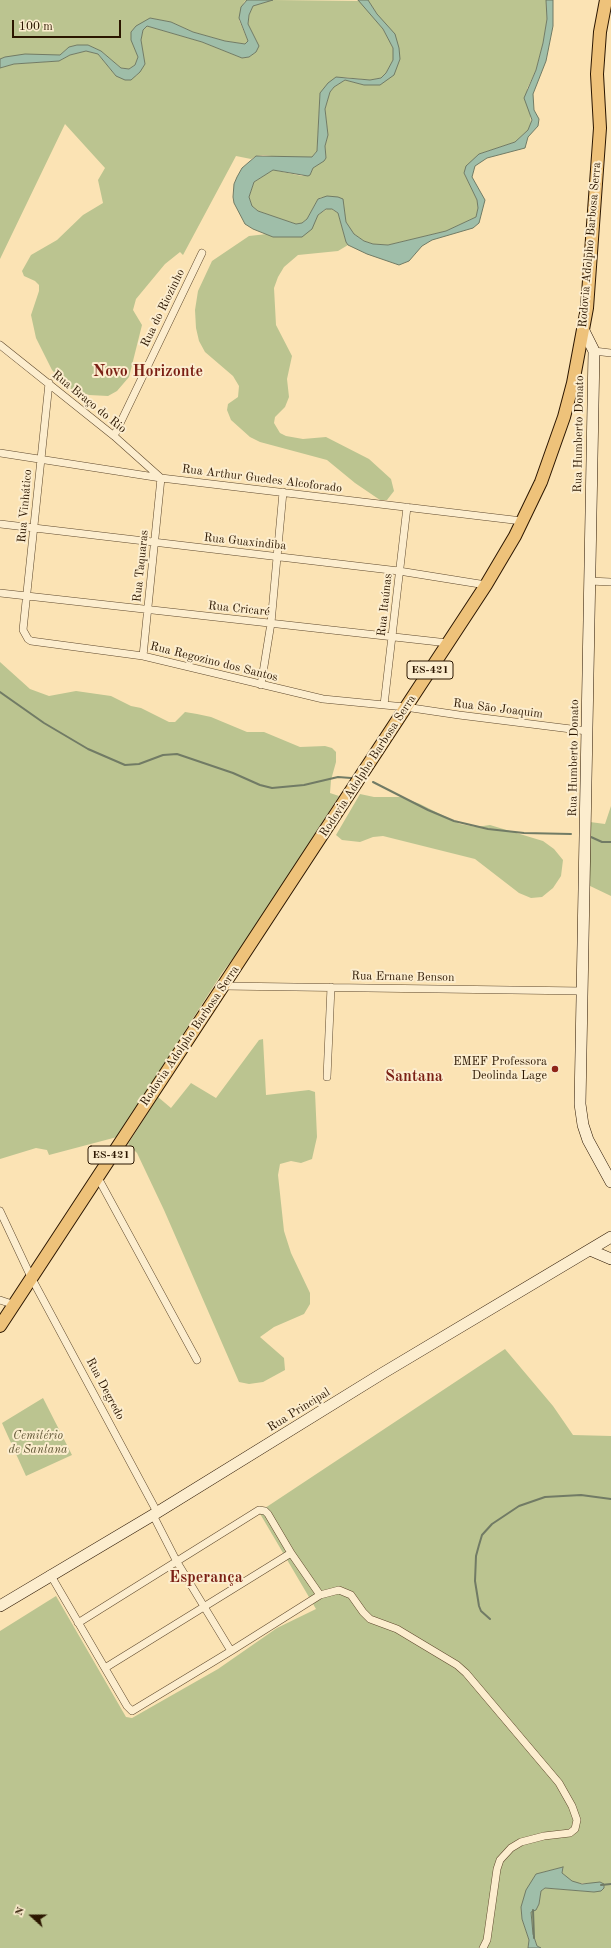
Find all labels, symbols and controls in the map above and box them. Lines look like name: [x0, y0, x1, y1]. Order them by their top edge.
scale bar: [14, 12, 123, 38]
text: 100 m: [19, 21, 53, 33]
street label: Rodovia Adolpho Barbosa Serra: [576, 162, 604, 328]
street label: Rua do Riozinho: [138, 267, 188, 349]
district label: Novo Horizonte: [93, 362, 203, 382]
street label: Rua Braço do Rio: [49, 368, 129, 436]
street label: Rua Humberto Donato: [571, 375, 587, 493]
street label: Rua Arthur Guedes Alcoforado: [181, 462, 343, 496]
street label: Rua Vinhático: [15, 469, 35, 543]
street label: Rua Taquaras: [130, 529, 152, 603]
street label: Rua Guaxindiba: [203, 531, 287, 553]
street label: Rua Itaúnas: [375, 573, 395, 637]
street label: Rua Cricaré: [207, 599, 271, 619]
street label: Rua Regozino dos Santos: [149, 639, 279, 685]
road number: ES-421: [407, 661, 453, 679]
street label: Rodovia Adolpho Barbosa Serra: [317, 692, 419, 840]
street label: Rua São Joaquim: [452, 696, 544, 722]
street label: Rua Humberto Donato: [566, 699, 582, 817]
street label: Rodovia Adolpho Barbosa Serra: [138, 963, 242, 1109]
street label: Rua Ernane Benson: [351, 969, 455, 985]
place label: EMEF Professora Deolinda Lage: [453, 1055, 547, 1083]
marker: EMEF Professora Deolinda Lage: [550, 1064, 560, 1074]
district label: Santana: [385, 1067, 443, 1087]
road number: ES-421: [88, 1146, 134, 1164]
street label: Rua Degredo: [83, 1355, 127, 1423]
street label: Rua Principal: [265, 1385, 333, 1435]
park label: Cemitério de Santana: [9, 1429, 67, 1457]
district label: Esperança: [169, 1568, 243, 1588]
north arrow: [12, 1896, 52, 1936]
text: N: [14, 1906, 27, 1917]

